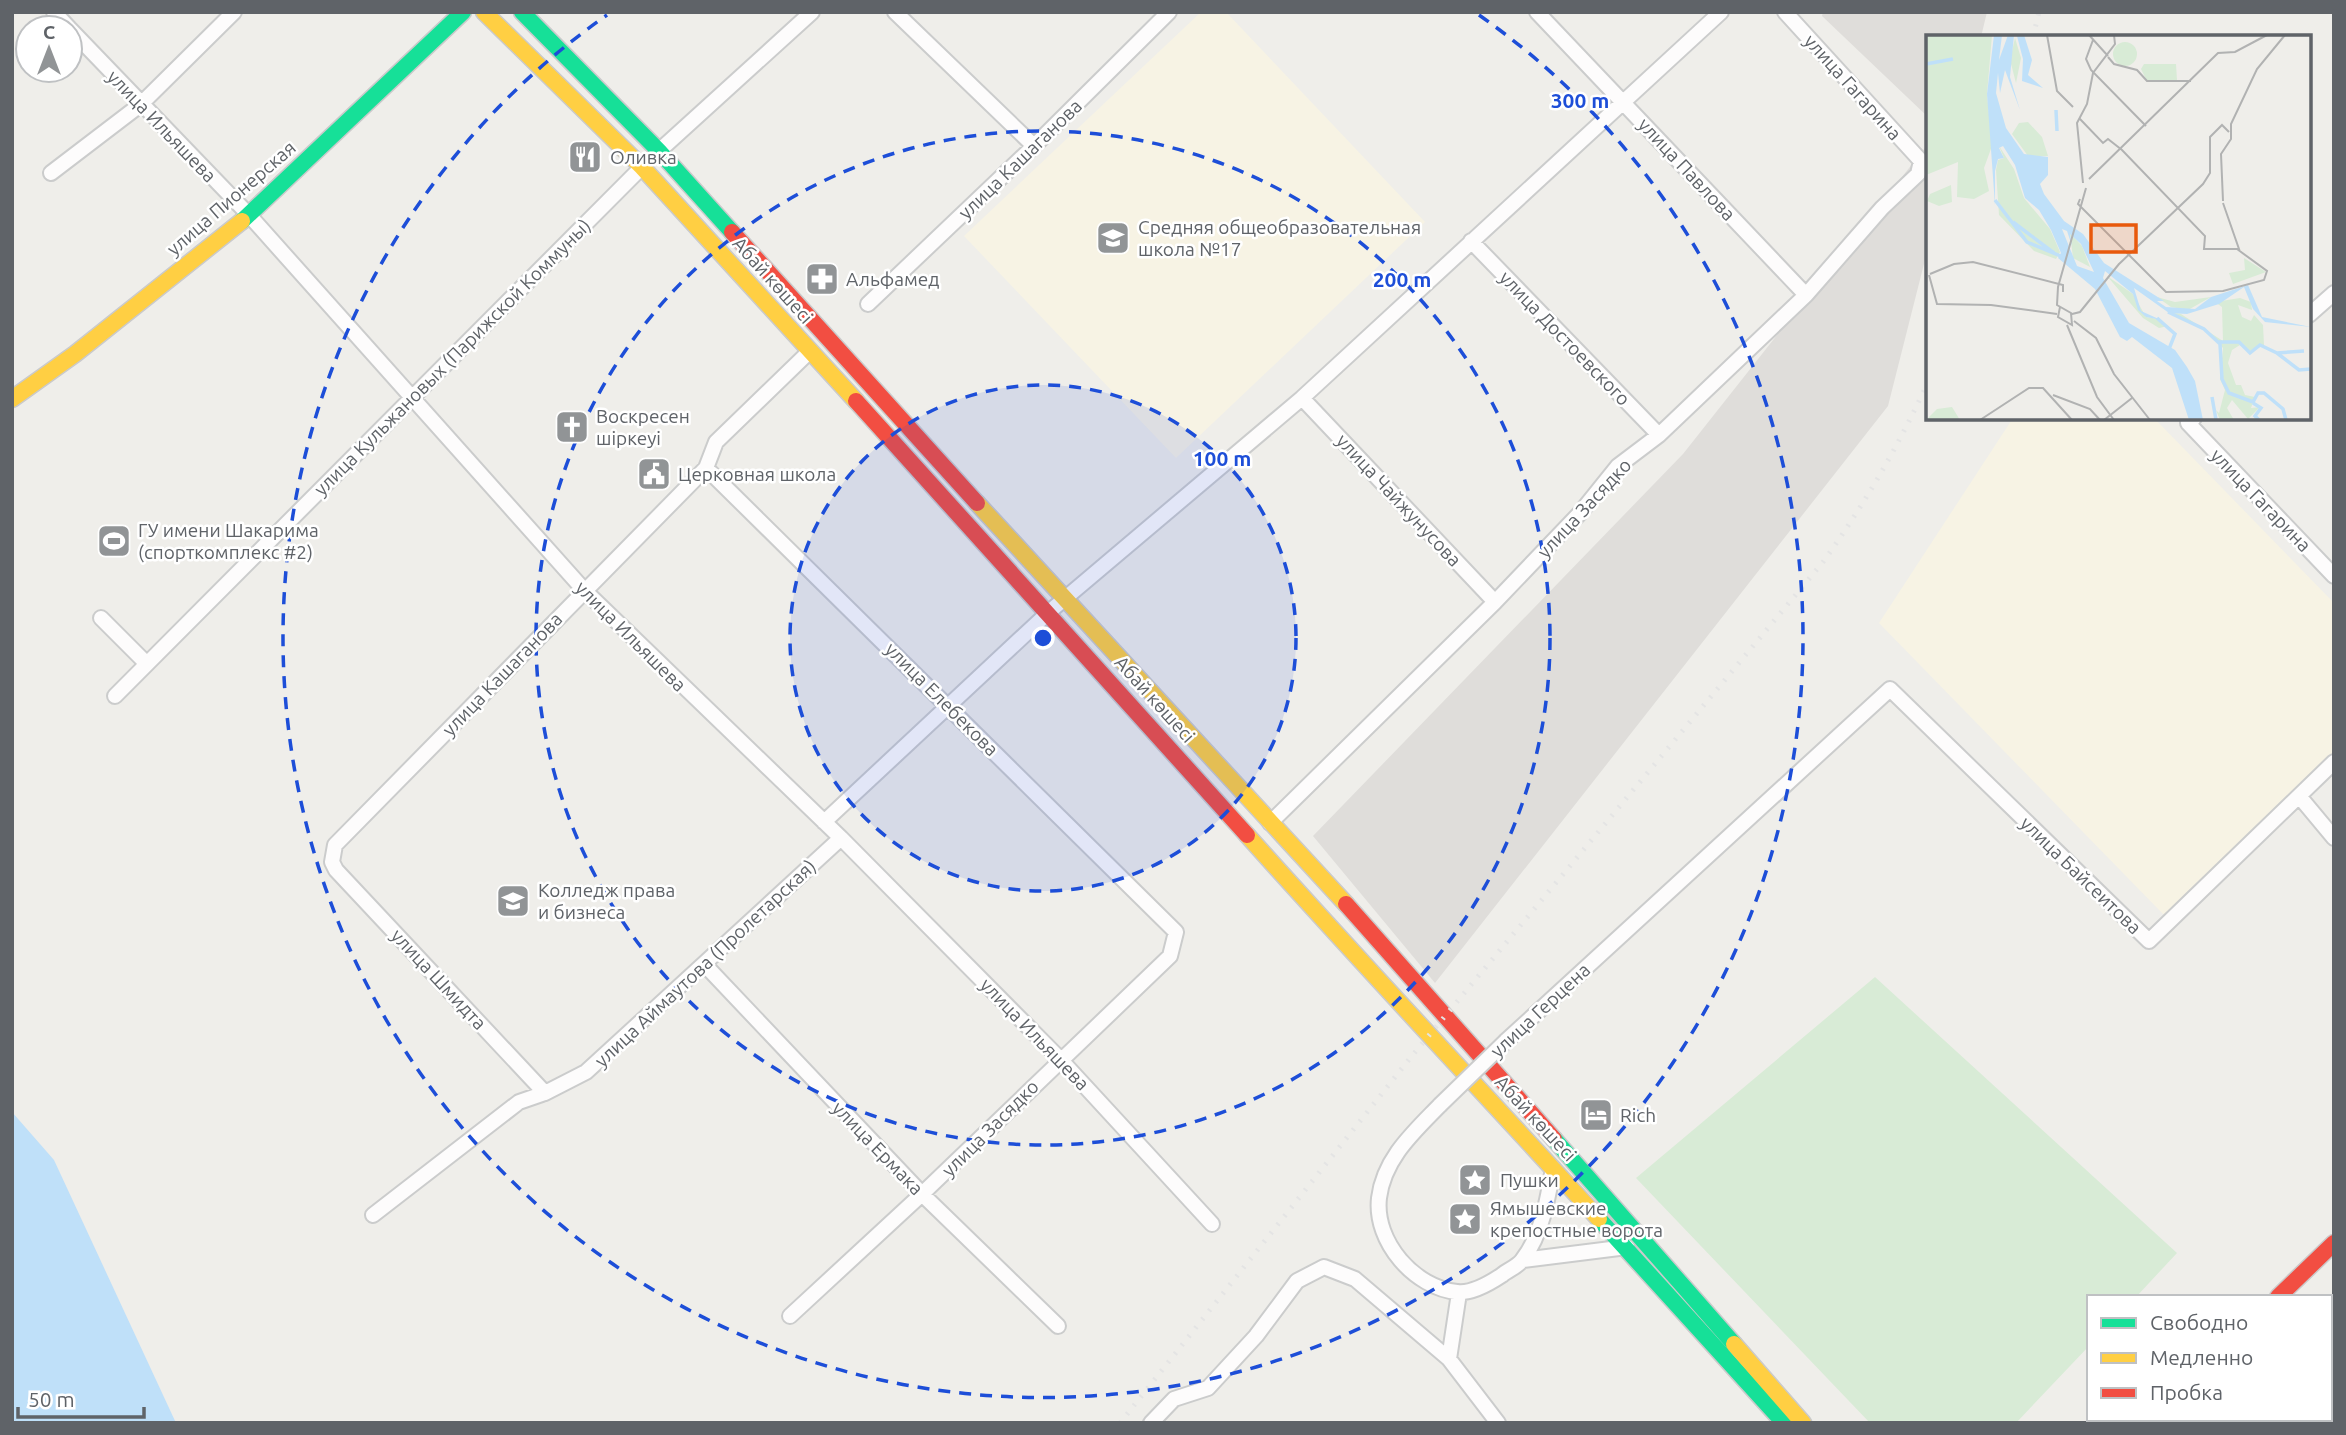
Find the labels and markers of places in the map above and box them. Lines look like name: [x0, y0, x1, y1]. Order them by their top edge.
restaurant icon: Оливка: [566, 138, 604, 176]
place label: Оливка: [610, 146, 677, 168]
place label: Средняя общеобразовательная школа №17: [1138, 216, 1421, 260]
school or university icon: Средняя общеобразовательная школа №17: [1094, 219, 1132, 257]
pharmacy icon: Альфамед: [803, 260, 841, 298]
place label: Альфамед: [846, 268, 939, 290]
place label: Воскресен шіркеуі: [596, 405, 690, 449]
church icon: Воскресен шіркеуі: [553, 408, 591, 446]
public building icon: Церковная школа: [635, 455, 673, 493]
place label: Церковная школа: [678, 463, 836, 485]
place label: ГУ имени Шакарима (спорткомплекс #2): [138, 519, 319, 563]
sports icon: ГУ имени Шакарима (спорткомплекс #2): [95, 522, 133, 560]
centre of rings: [1031, 626, 1055, 650]
place label: Колледж права и бизнеса: [538, 879, 675, 923]
school or university icon: Колледж права и бизнеса: [494, 882, 532, 920]
hotel icon: Rich: [1577, 1096, 1615, 1134]
place label: Rich: [1620, 1104, 1656, 1126]
place icon: Пушки: [1456, 1161, 1494, 1199]
place label: Пушки: [1500, 1169, 1559, 1191]
place label: Ямышевские крепостные ворота: [1490, 1197, 1663, 1241]
place icon: Ямышевские крепостные ворота: [1446, 1200, 1484, 1238]

